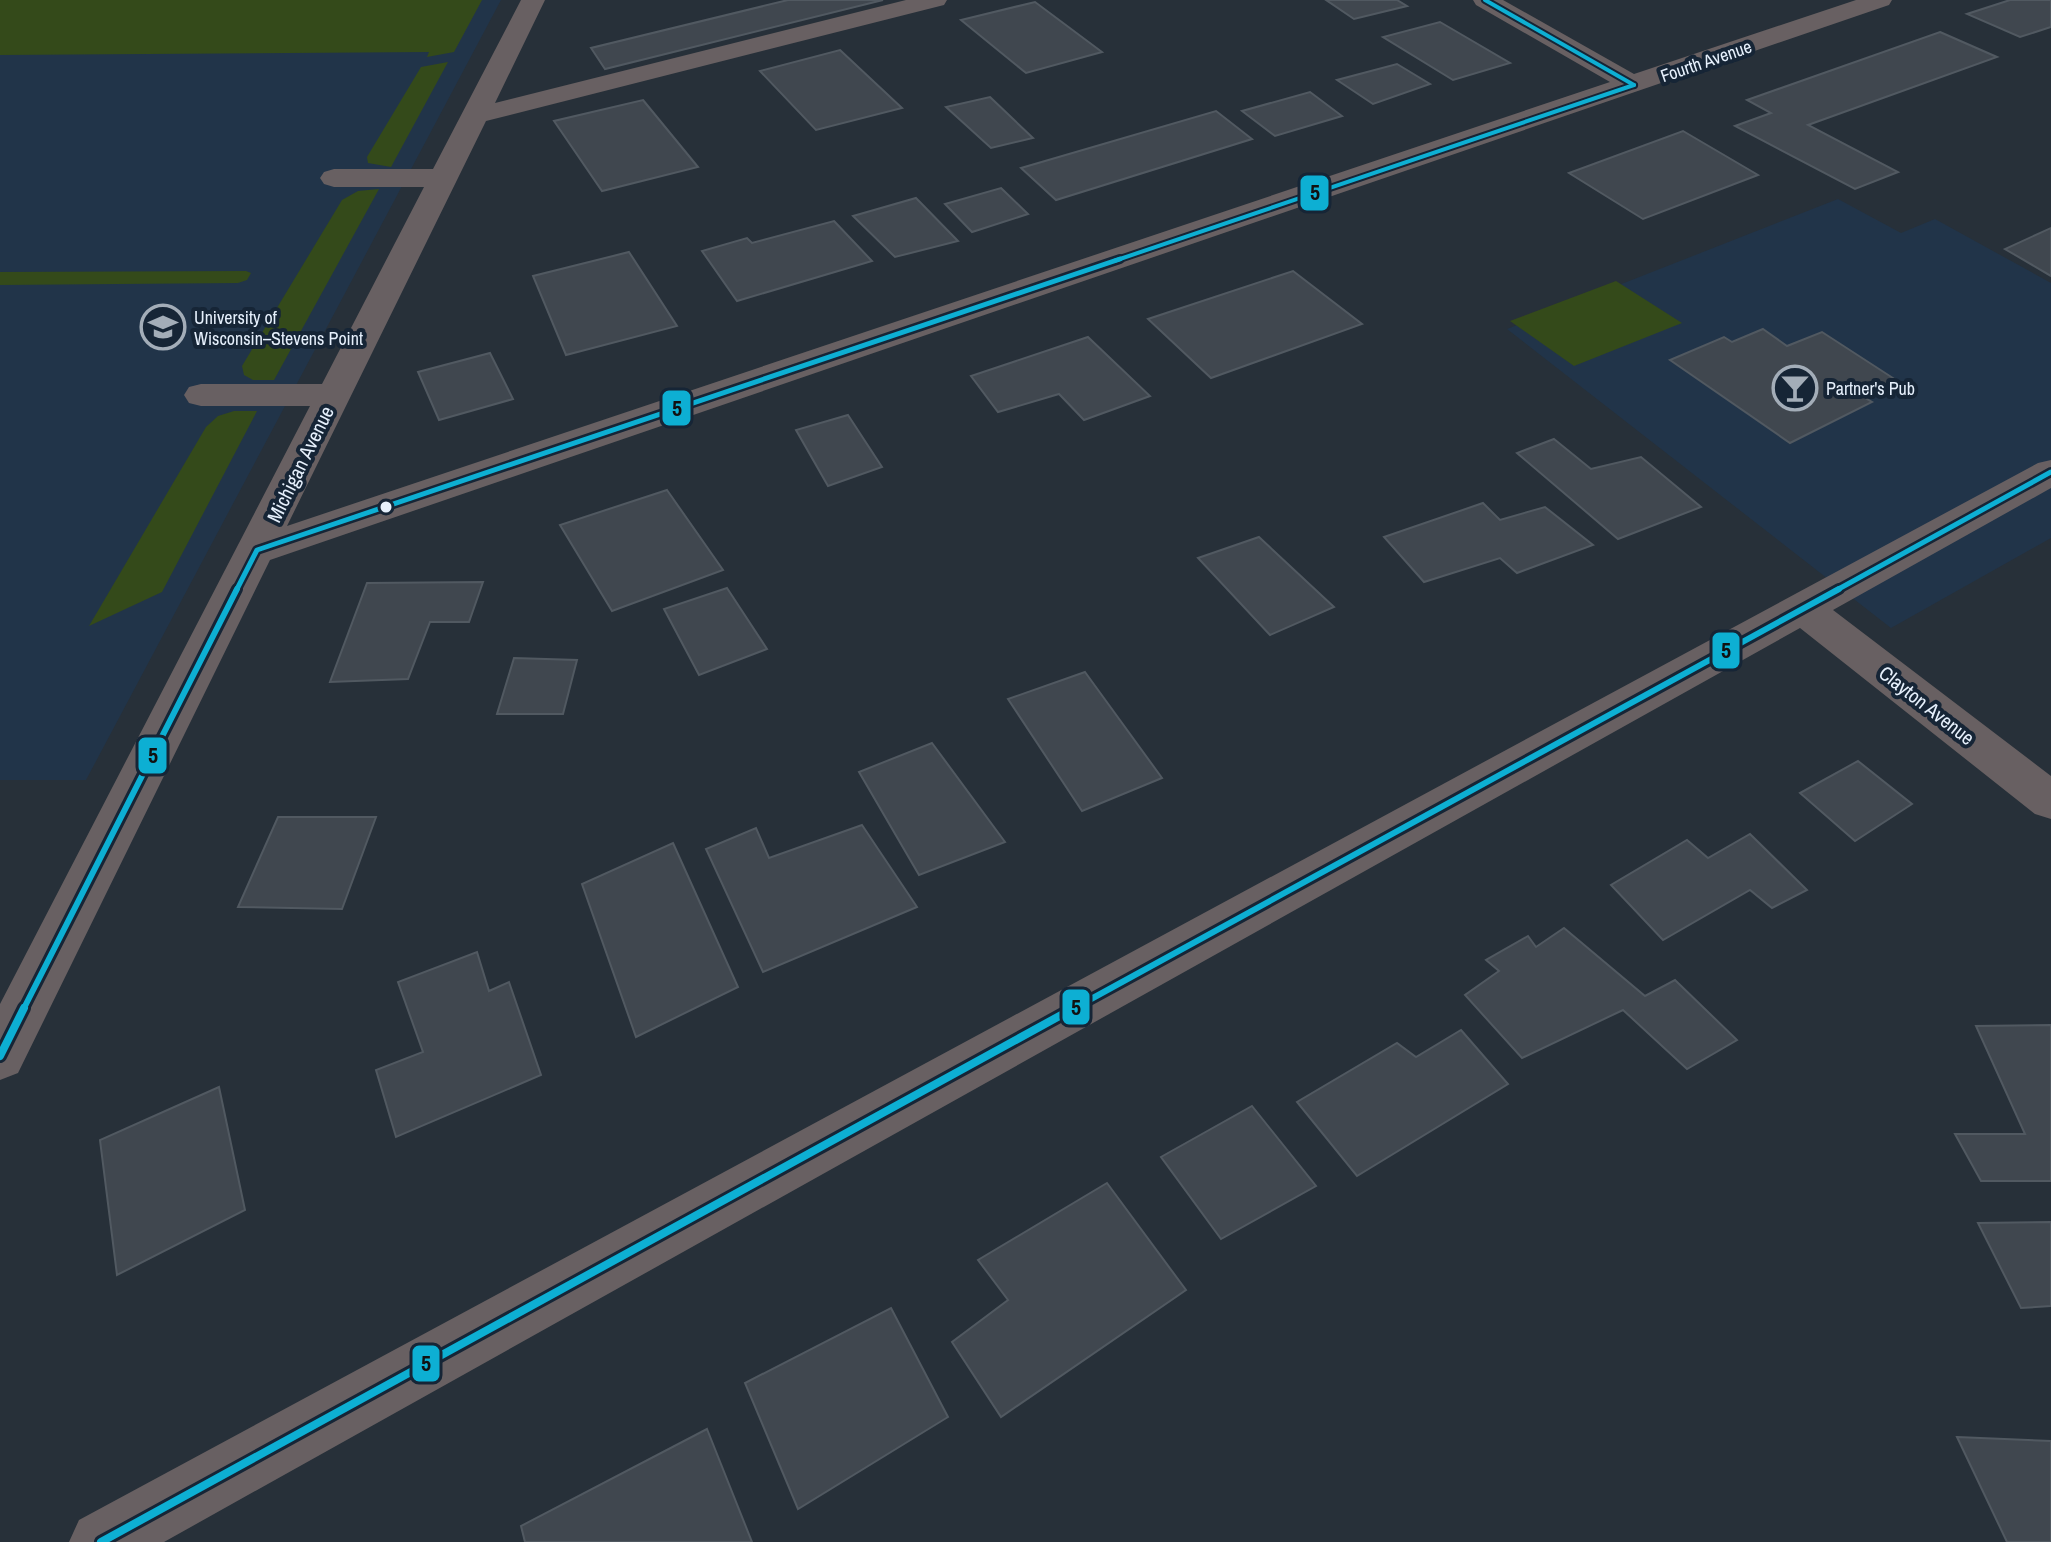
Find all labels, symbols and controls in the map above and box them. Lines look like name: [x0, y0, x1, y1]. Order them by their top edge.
street label: Fourth Avenue: [1657, 34, 1755, 88]
line badge: 5: [1299, 174, 1330, 212]
text: 5: [1310, 177, 1320, 207]
school or university icon: University of Wisconsin–Stevens Point: [139, 303, 187, 351]
place label: University of Wisconsin–Stevens Point: [194, 305, 363, 351]
bar icon: Partner's Pub: [1771, 364, 1819, 412]
place label: Partner's Pub: [1826, 376, 1915, 401]
line badge: 5: [661, 389, 692, 427]
text: 5: [672, 393, 682, 423]
street label: Michigan Avenue: [260, 401, 340, 527]
unlabelled marker: [378, 499, 394, 515]
line badge: 5: [1711, 631, 1741, 670]
text: 5: [1721, 635, 1731, 665]
street label: Clayton Avenue: [1874, 659, 1980, 751]
line badge: 5: [137, 736, 168, 775]
text: 5: [148, 740, 158, 770]
line badge: 5: [1061, 988, 1091, 1026]
text: 5: [1071, 992, 1081, 1022]
line badge: 5: [411, 1344, 441, 1383]
text: 5: [421, 1348, 431, 1378]

